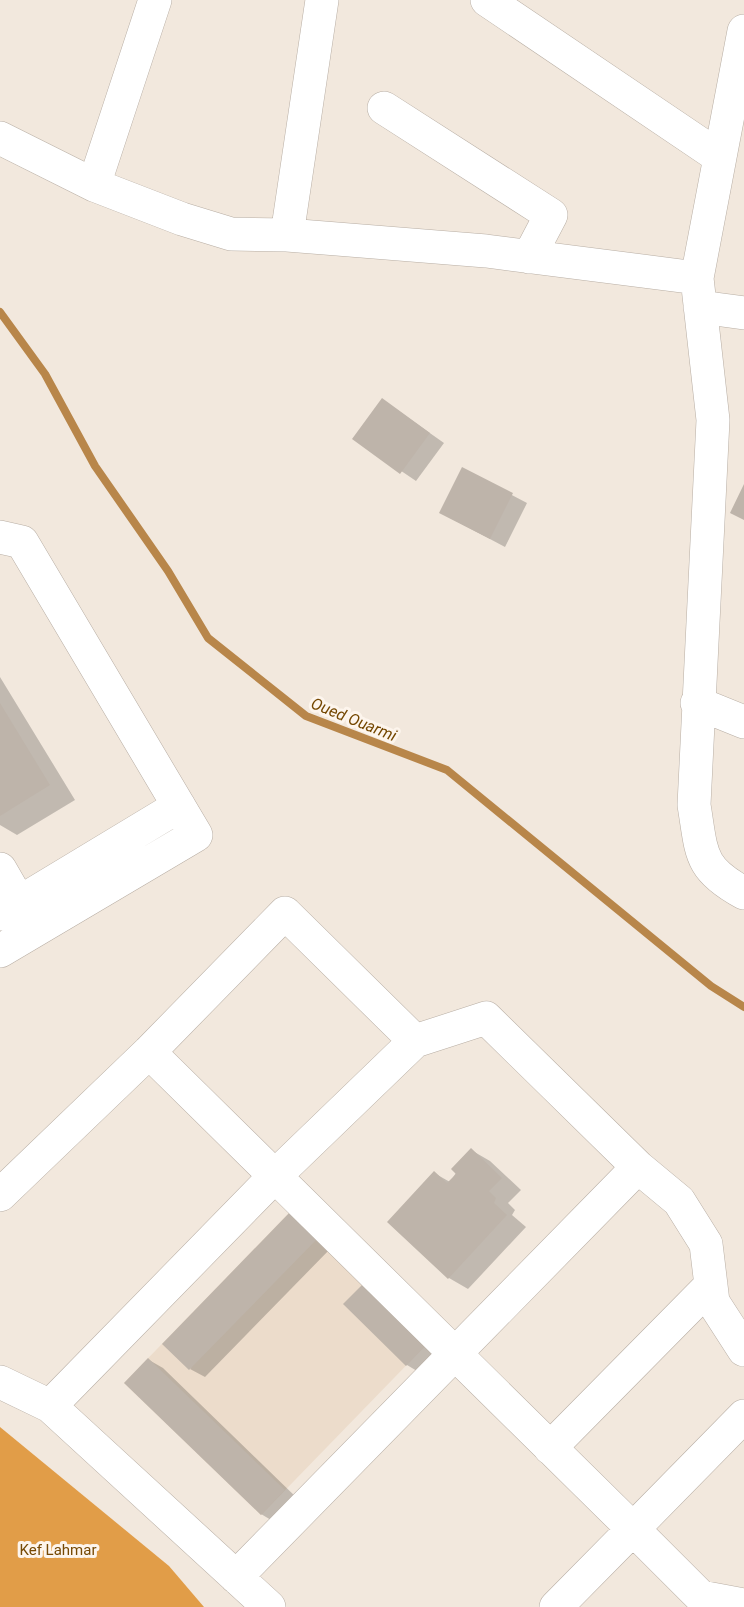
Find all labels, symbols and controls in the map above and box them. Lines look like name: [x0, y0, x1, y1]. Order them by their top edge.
water label: Oued Ouarmi: [308, 694, 400, 745]
park label: Kef Lahmar: [19, 1541, 97, 1559]

